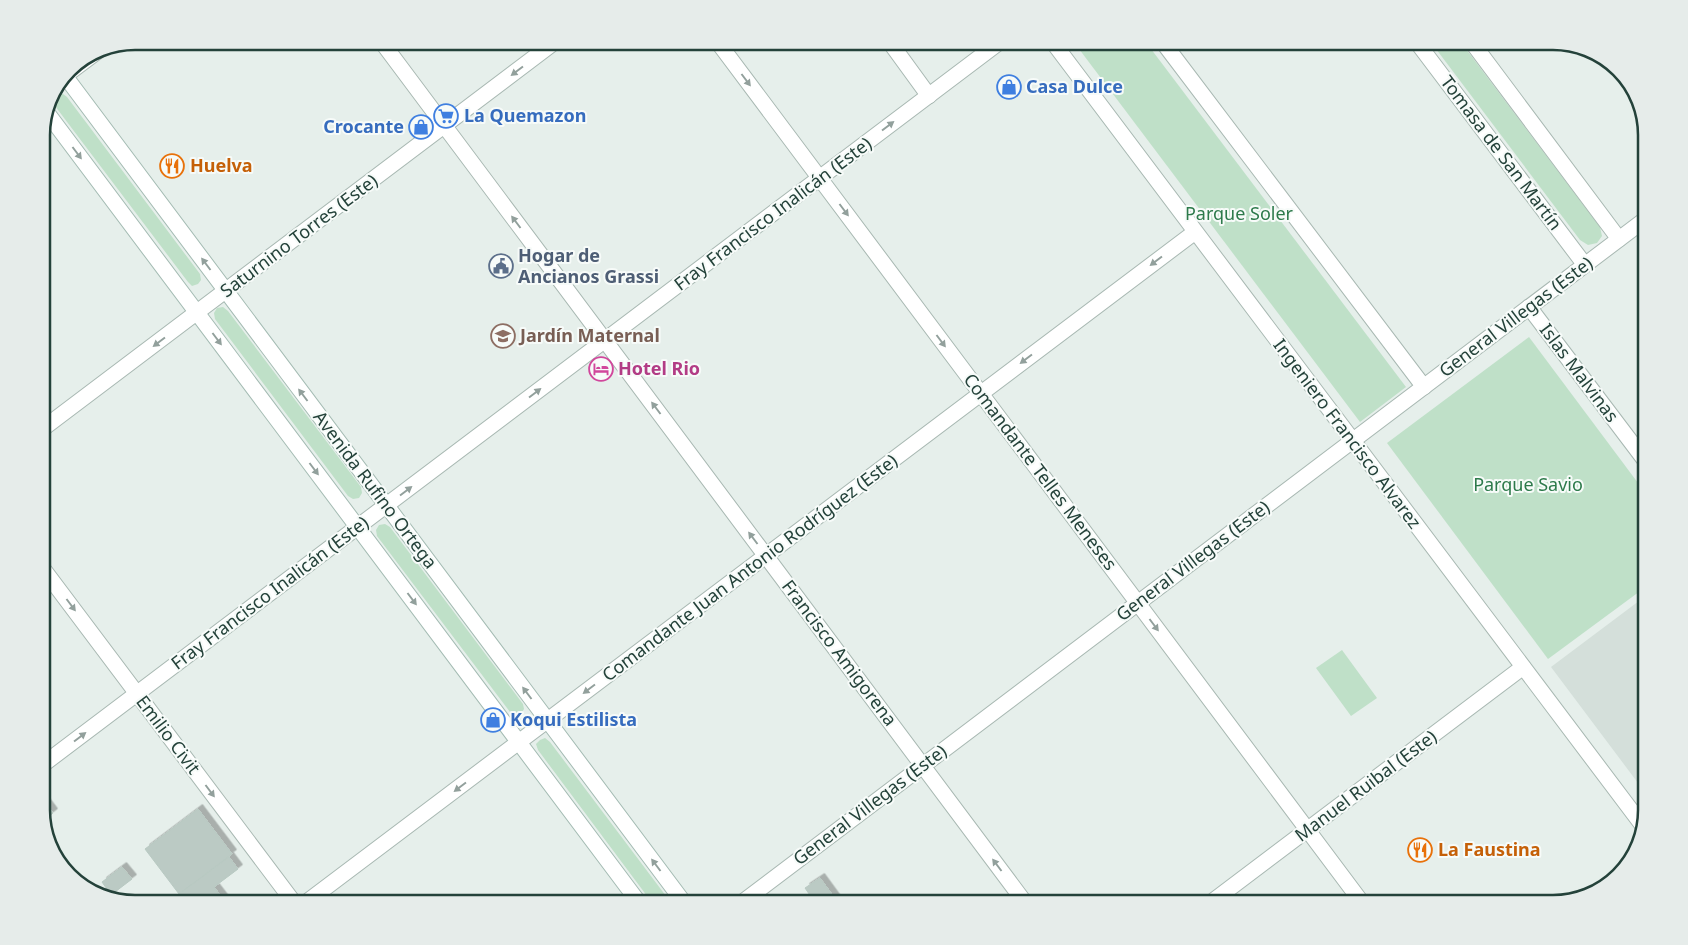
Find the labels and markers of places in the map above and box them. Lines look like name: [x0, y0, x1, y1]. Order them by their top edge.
shop icon: Casa Dulce: [996, 74, 1022, 100]
place label: Casa Dulce: [1026, 74, 1123, 98]
supermarket icon: La Quemazon: [433, 103, 459, 129]
place label: La Quemazon: [464, 103, 586, 127]
place label: Crocante: [323, 114, 404, 138]
shop icon: Crocante: [408, 114, 434, 140]
restaurant icon: Huelva: [159, 153, 185, 179]
place label: Huelva: [190, 153, 253, 177]
place label: Hogar de Ancianos Grassi: [518, 243, 659, 288]
public building icon: Hogar de Ancianos Grassi: [488, 253, 514, 279]
school or university icon: Jardín Maternal: [490, 323, 516, 349]
place label: Jardín Maternal: [518, 323, 660, 347]
hotel icon: Hotel Rio: [588, 356, 614, 382]
place label: Hotel Rio: [618, 356, 700, 380]
shop icon: Koqui Estilista: [480, 707, 506, 733]
place label: Koqui Estilista: [510, 707, 637, 731]
restaurant icon: La Faustina: [1407, 837, 1433, 863]
place label: La Faustina: [1438, 837, 1541, 861]

